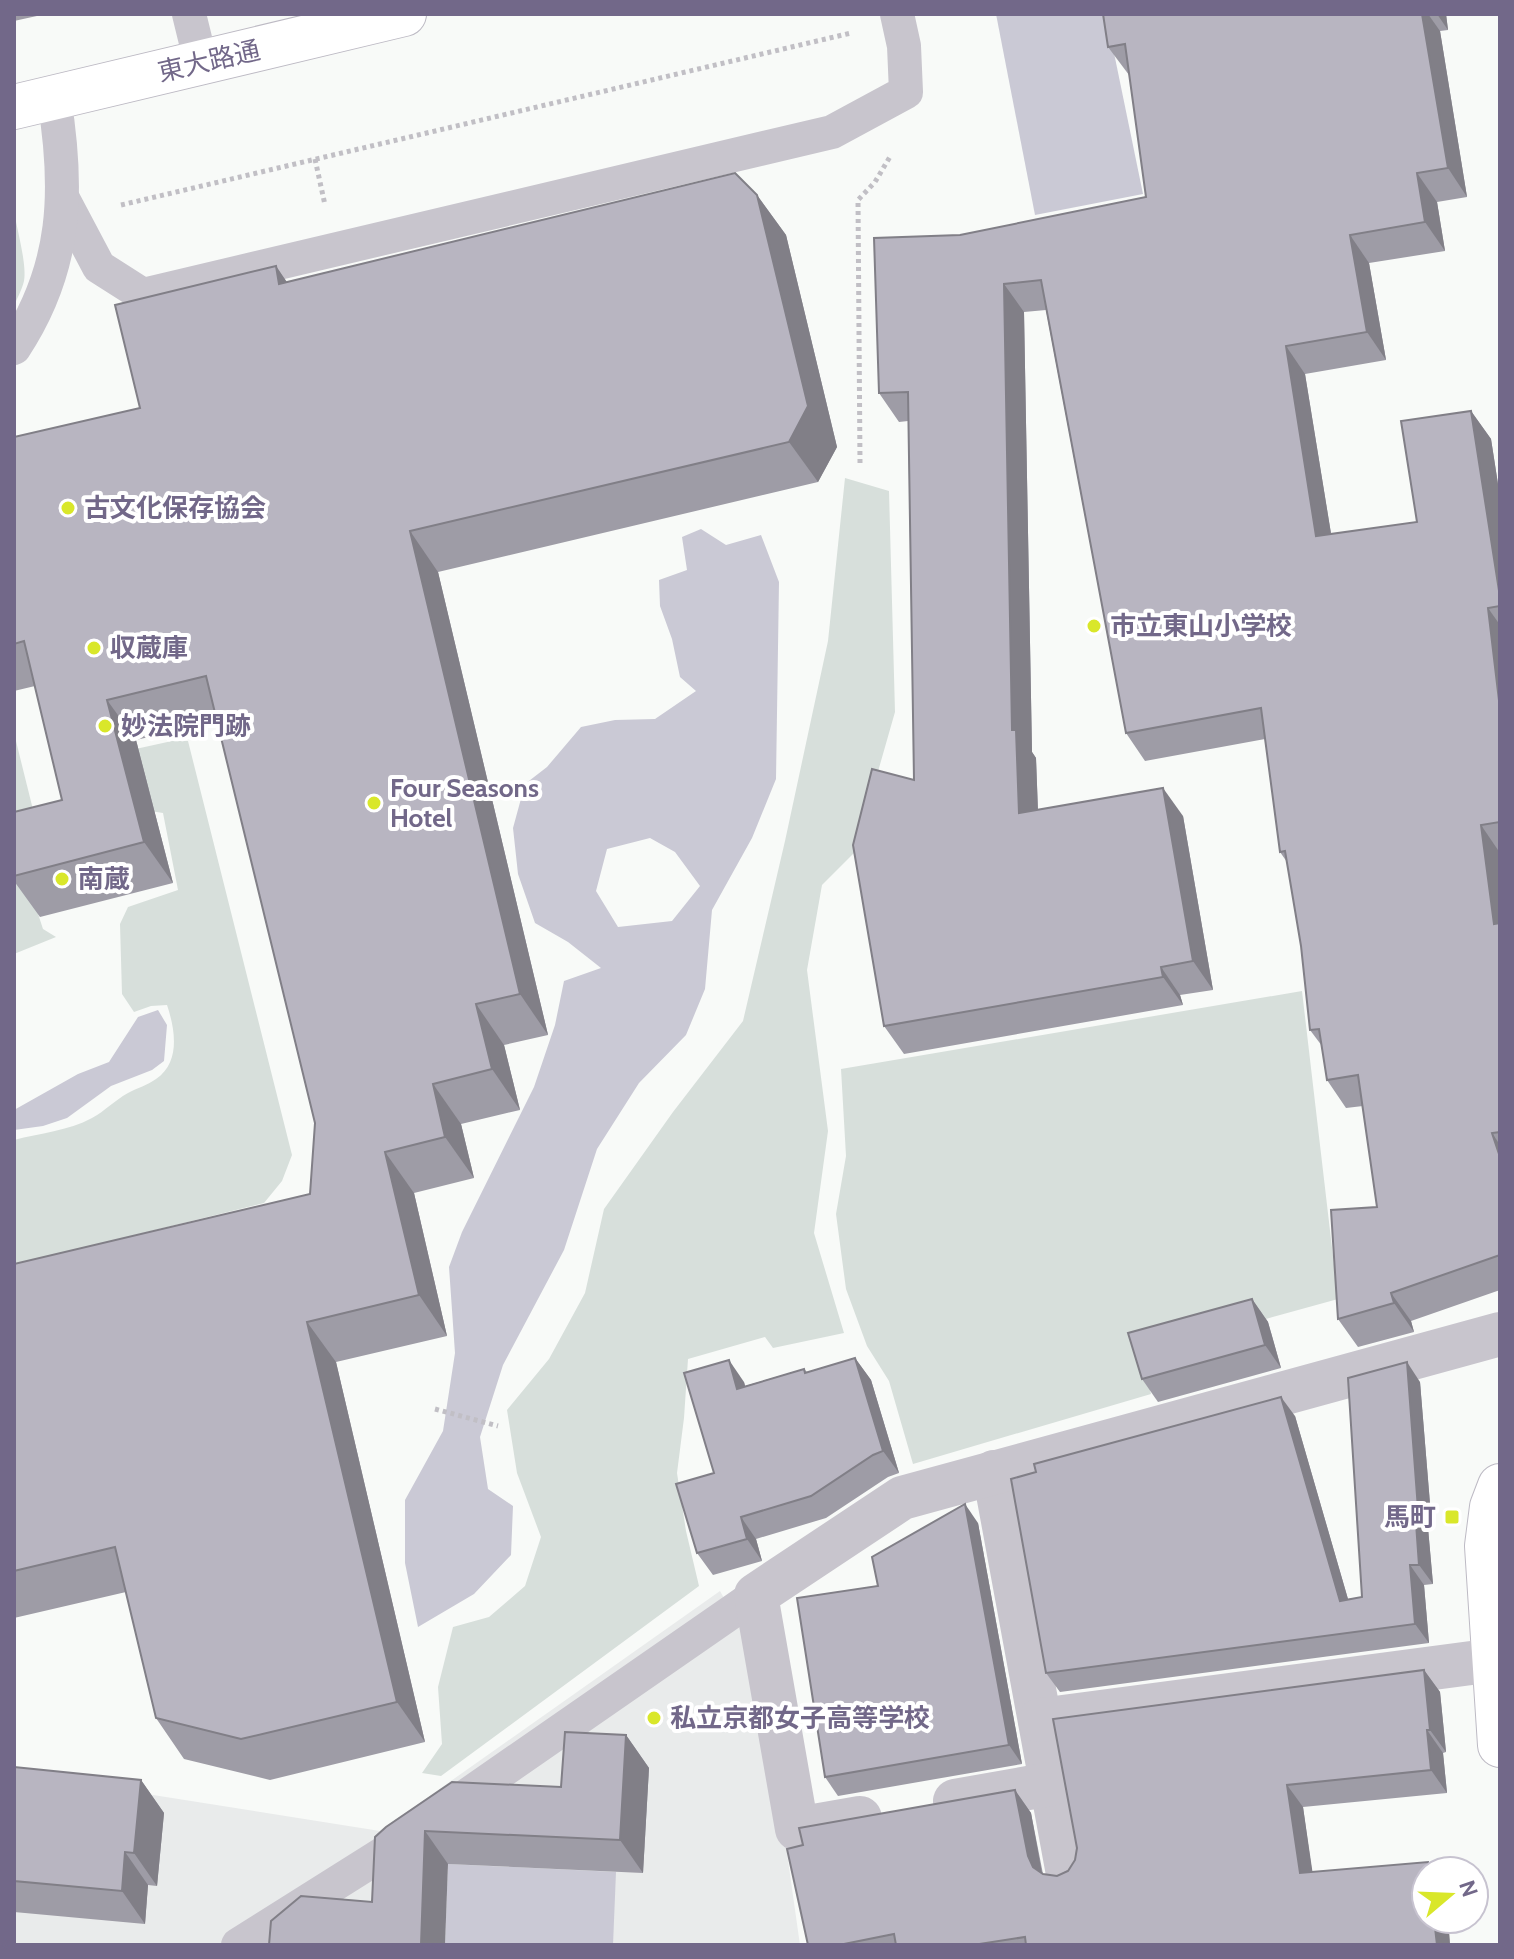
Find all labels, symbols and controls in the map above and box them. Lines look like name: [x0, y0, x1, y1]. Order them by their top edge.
street label: 東大路通: [155, 34, 263, 88]
place label: 古文化保存協会: [84, 492, 266, 524]
marker: 古文化保存協会: [59, 499, 77, 517]
place label: 市立東山小学校: [1110, 610, 1292, 642]
marker: 市立東山小学校: [1085, 617, 1103, 635]
place label: 収蔵庫: [110, 632, 188, 664]
marker: 収蔵庫: [85, 639, 103, 657]
place label: 妙法院門跡: [121, 710, 251, 742]
marker: 妙法院門跡: [96, 717, 114, 735]
place label: Four Seasons Hotel: [390, 772, 539, 834]
marker: Four Seasons Hotel: [365, 794, 383, 812]
place label: 南蔵: [78, 863, 130, 895]
marker: 南蔵: [53, 870, 71, 888]
place label: 馬町: [1384, 1501, 1436, 1533]
marker: 馬町: [1443, 1508, 1461, 1526]
place label: 私立京都女子高等学校: [670, 1702, 930, 1734]
marker: 私立京都女子高等学校: [645, 1709, 663, 1727]
north arrow: [1410, 1855, 1490, 1935]
text: N: [1453, 1877, 1484, 1900]

